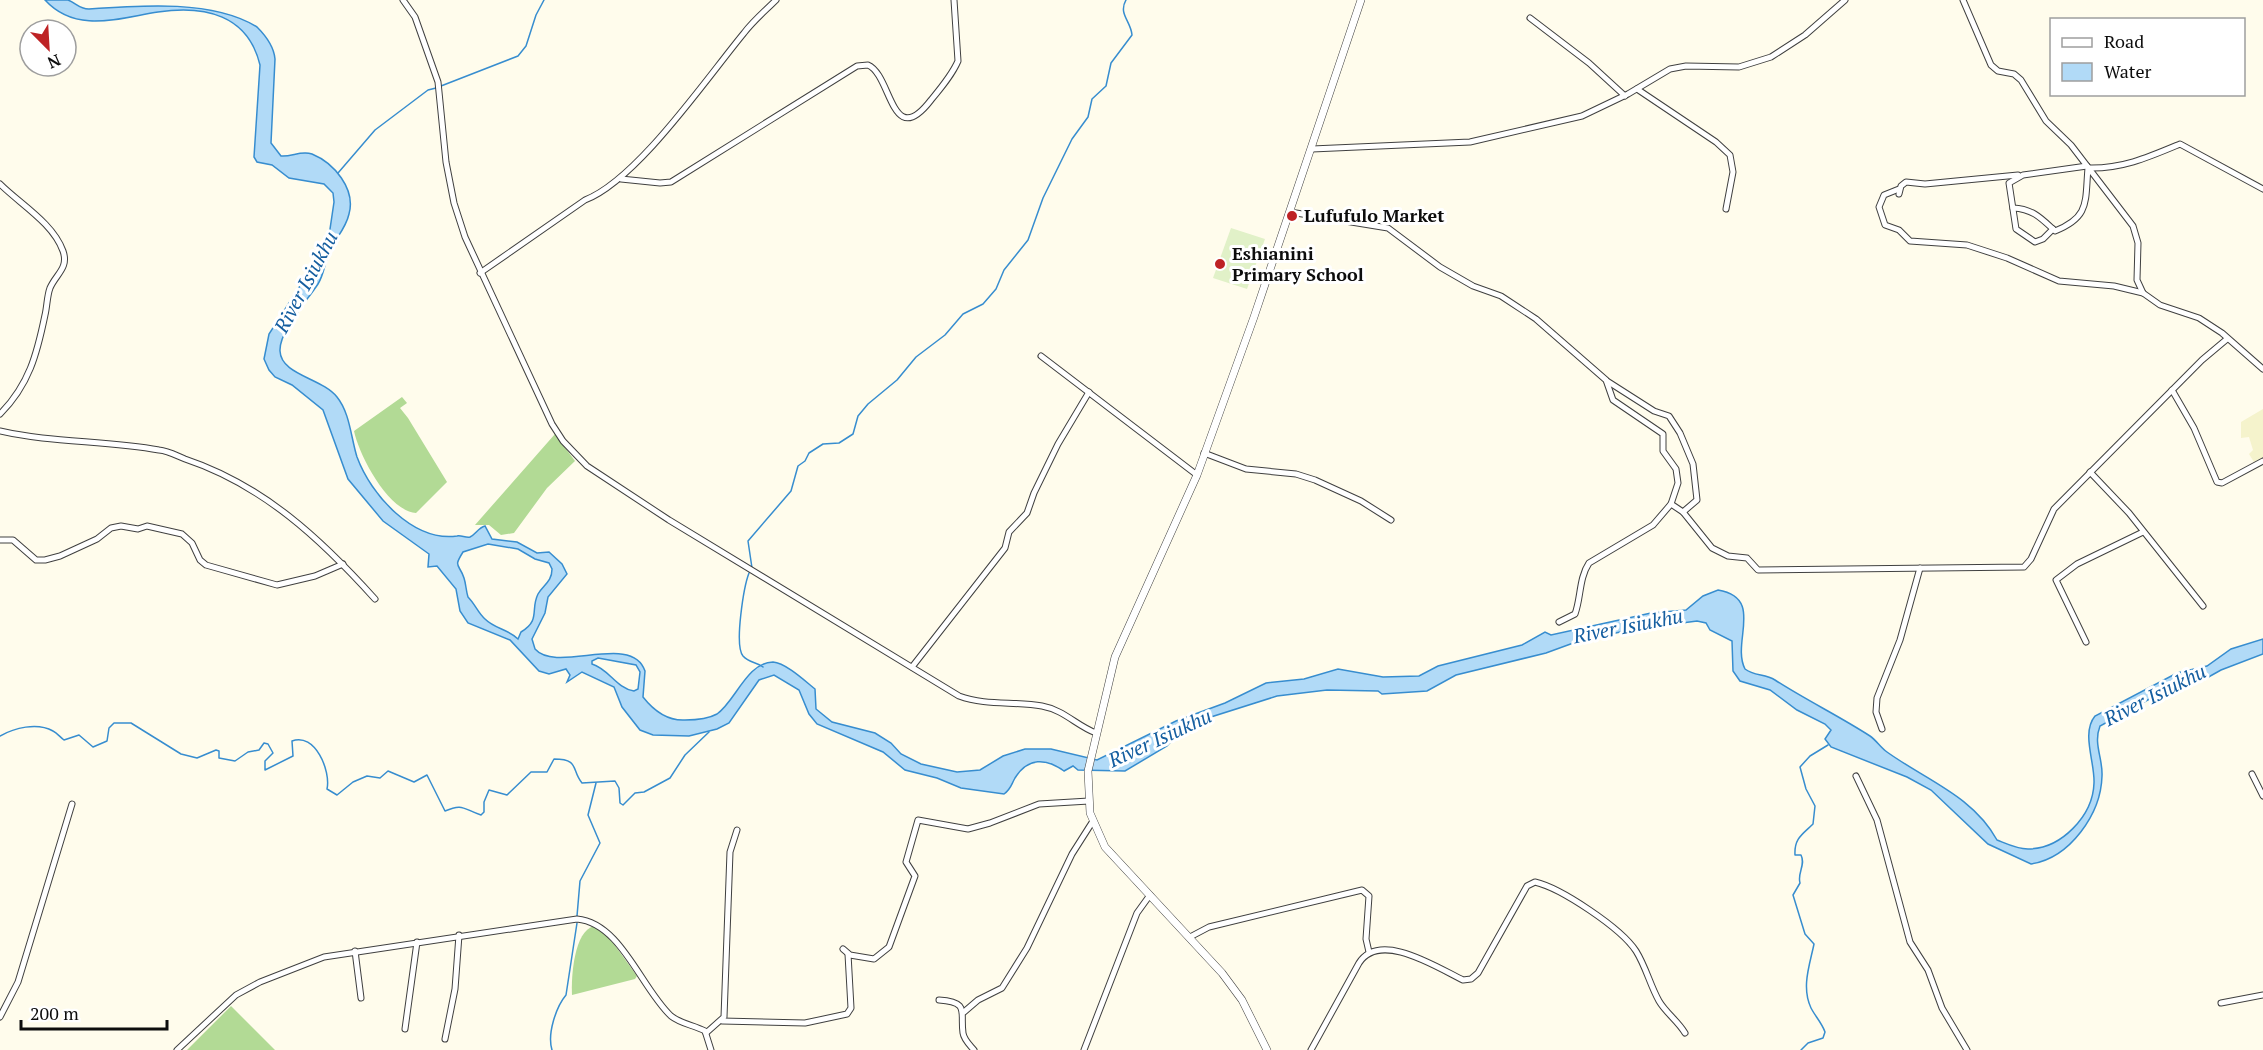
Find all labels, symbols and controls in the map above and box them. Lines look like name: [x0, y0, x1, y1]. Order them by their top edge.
north arrow: [18, 18, 78, 78]
legend: [2050, 18, 2245, 96]
text: Road: [2104, 29, 2144, 53]
text: N: [44, 49, 64, 74]
text: Water: [2104, 59, 2151, 83]
place label: Lufufulo Market: [1304, 203, 1444, 227]
marker: Lufufulo Market: [1285, 209, 1299, 223]
water label: River Isiukhu: [267, 226, 344, 338]
place label: Eshianini Primary School: [1232, 241, 1364, 286]
marker: Eshianini Primary School: [1213, 257, 1227, 271]
water label: River Isiukhu: [1570, 602, 1685, 650]
water label: River Isiukhu: [2098, 657, 2211, 732]
water label: River Isiukhu: [1103, 702, 1216, 774]
scale bar: [21, 993, 166, 1031]
text: 200 m: [30, 1001, 79, 1025]

